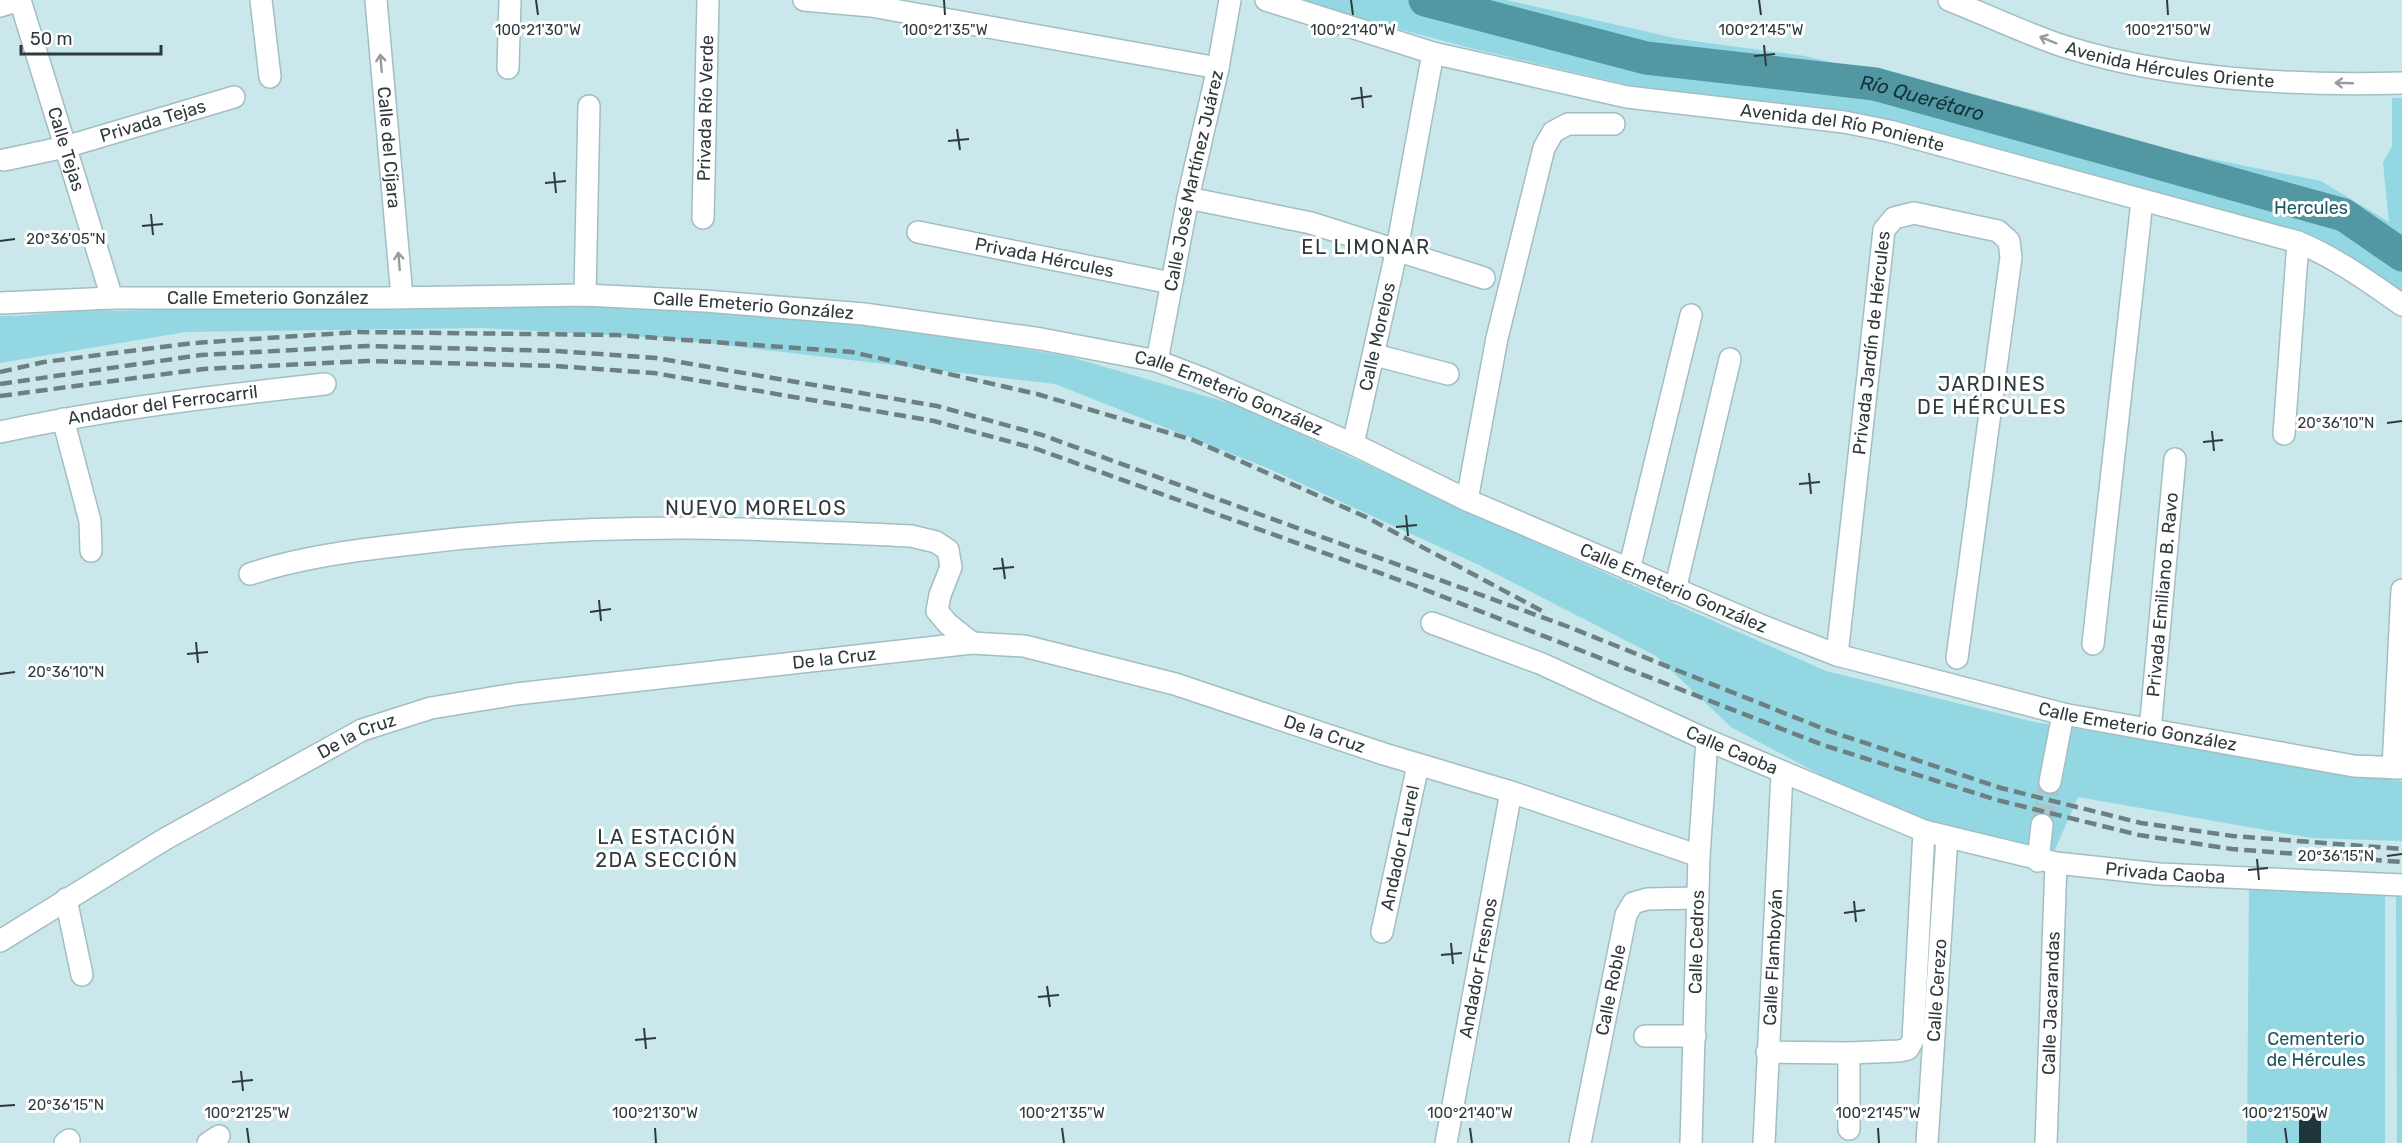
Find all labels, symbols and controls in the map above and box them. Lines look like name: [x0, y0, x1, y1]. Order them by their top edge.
scale bar: [21, 18, 160, 56]
text: 100°21'30"W: [495, 21, 581, 39]
text: 100°21'35"W: [902, 21, 988, 39]
text: 100°21'40"W: [1310, 21, 1396, 39]
text: 100°21'45"W: [1719, 21, 1803, 39]
text: 100°21'50"W: [2125, 21, 2211, 39]
text: 50 m: [30, 28, 73, 50]
one-way arrow: [2039, 33, 2058, 44]
street label: Privada Río Verde: [693, 35, 718, 181]
street label: Avenida Hércules Oriente: [2063, 36, 2275, 92]
one-way arrow: [376, 53, 387, 73]
street label: Calle José Martínez Juárez: [1159, 68, 1228, 293]
water label: Río Querétaro: [1859, 70, 1987, 126]
one-way arrow: [2334, 77, 2354, 89]
street label: Calle del Cíjara: [373, 85, 405, 209]
street label: Privada Tejas: [97, 95, 208, 147]
street label: Avenida del Río Poniente: [1739, 99, 1947, 157]
street label: Calle Tejas: [43, 104, 89, 194]
park label: Hercules: [2274, 197, 2348, 219]
text: 20°36'05"N: [26, 230, 106, 248]
street label: Privada Jardín de Hércules: [1848, 230, 1895, 456]
street label: Privada Hércules: [973, 233, 1116, 282]
district label: EL LIMONAR: [1301, 235, 1431, 259]
one-way arrow: [393, 252, 404, 272]
street label: Calle Morelos: [1354, 280, 1400, 393]
street label: Calle Emeterio González: [167, 287, 369, 309]
street label: Calle Emeterio González: [652, 287, 855, 324]
street label: Calle Emeterio González: [1133, 346, 1326, 441]
district label: JARDINES DE HÉRCULES: [1917, 372, 2067, 419]
street label: Andador del Ferrocarril: [66, 381, 259, 430]
text: 20°36'10"N: [2298, 414, 2374, 432]
street label: Privada Emiliano B. Ravo: [2142, 491, 2183, 698]
district label: NUEVO MORELOS: [665, 496, 847, 520]
street label: Calle Emeterio González: [1576, 538, 1770, 638]
street label: De la Cruz: [791, 643, 878, 674]
text: 20°36'10"N: [28, 663, 104, 681]
street label: Calle Emeterio González: [2036, 697, 2239, 756]
street label: De la Cruz: [313, 709, 399, 764]
street label: De la Cruz: [1281, 710, 1368, 758]
street label: Calle Caoba: [1682, 721, 1781, 780]
street label: Andador Laurel: [1376, 783, 1424, 913]
district label: LA ESTACIÓN 2DA SECCIÓN: [595, 825, 739, 872]
text: 20°36'15"N: [2298, 847, 2374, 865]
street label: Privada Caoba: [2104, 857, 2226, 888]
street label: Calle Flamboyán: [1759, 888, 1787, 1026]
street label: Calle Cedros: [1684, 890, 1709, 994]
street label: Andador Fresnos: [1455, 896, 1502, 1040]
street label: Calle Jacarandas: [2037, 931, 2065, 1075]
street label: Calle Cerezo: [1923, 938, 1951, 1043]
street label: Calle Roble: [1591, 943, 1631, 1038]
park label: Cementerio de Hércules: [2266, 1028, 2366, 1071]
text: 20°36'15"N: [28, 1096, 104, 1114]
text: 100°21'25"W: [204, 1104, 290, 1122]
text: 100°21'30"W: [612, 1104, 698, 1122]
text: 100°21'35"W: [1019, 1104, 1105, 1122]
text: 100°21'40"W: [1427, 1104, 1513, 1122]
text: 100°21'45"W: [1836, 1104, 1920, 1122]
text: 100°21'50"W: [2242, 1104, 2328, 1122]

